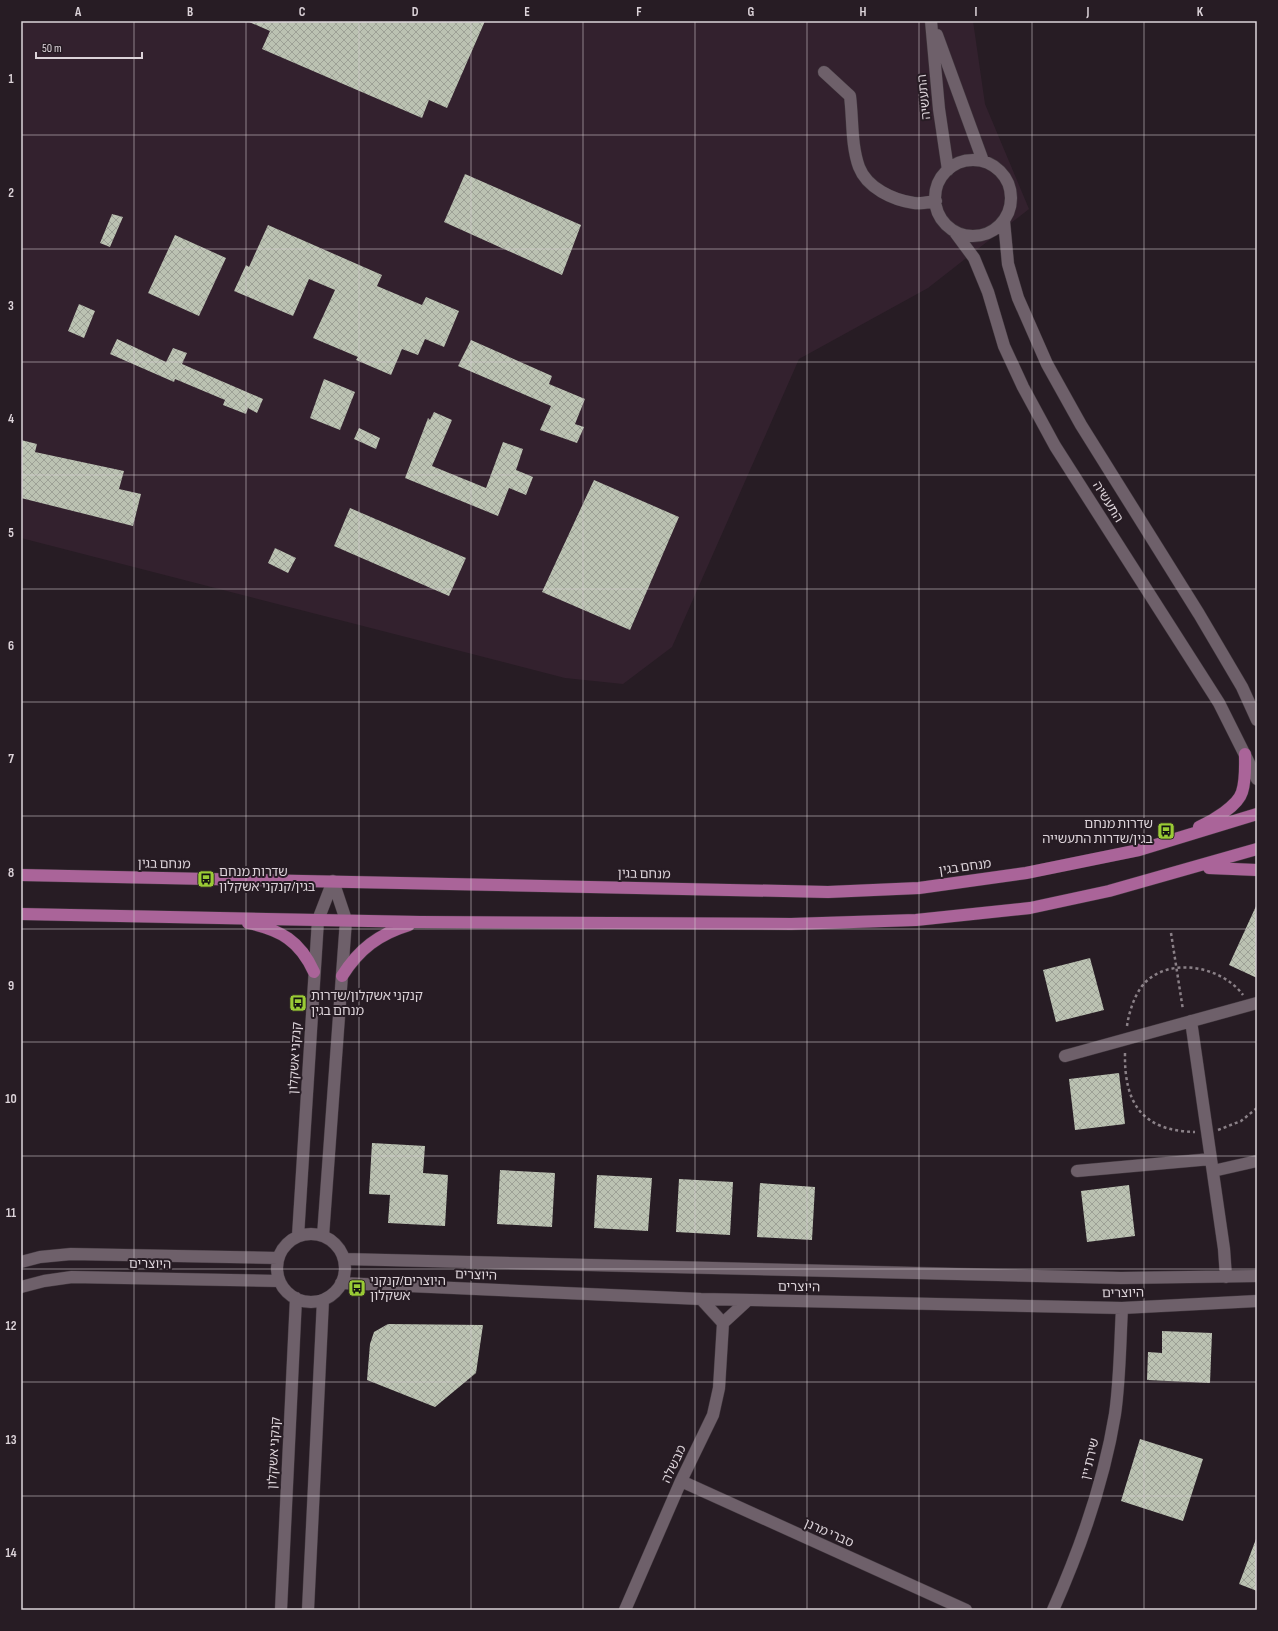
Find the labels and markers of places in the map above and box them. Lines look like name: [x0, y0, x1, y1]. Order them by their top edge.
place label: שדרות מנחם בגין/שדרות התעשייה: [1042, 816, 1153, 847]
bus stop icon: שדרות מנחם בגין/שדרות התעשייה: [1156, 821, 1176, 841]
place label: שדרות מנחם בגין/קנקני אשקלון: [219, 864, 315, 895]
bus stop icon: שדרות מנחם בגין/קנקני אשקלון: [196, 869, 216, 889]
place label: קנקני אשקלון/שדרות מנחם בגין: [311, 988, 423, 1019]
bus stop icon: קנקני אשקלון/שדרות מנחם בגין: [288, 993, 308, 1013]
place label: היוצרים/קנקני אשקלון: [370, 1273, 446, 1304]
bus stop icon: היוצרים/קנקני אשקלון: [347, 1278, 367, 1298]

